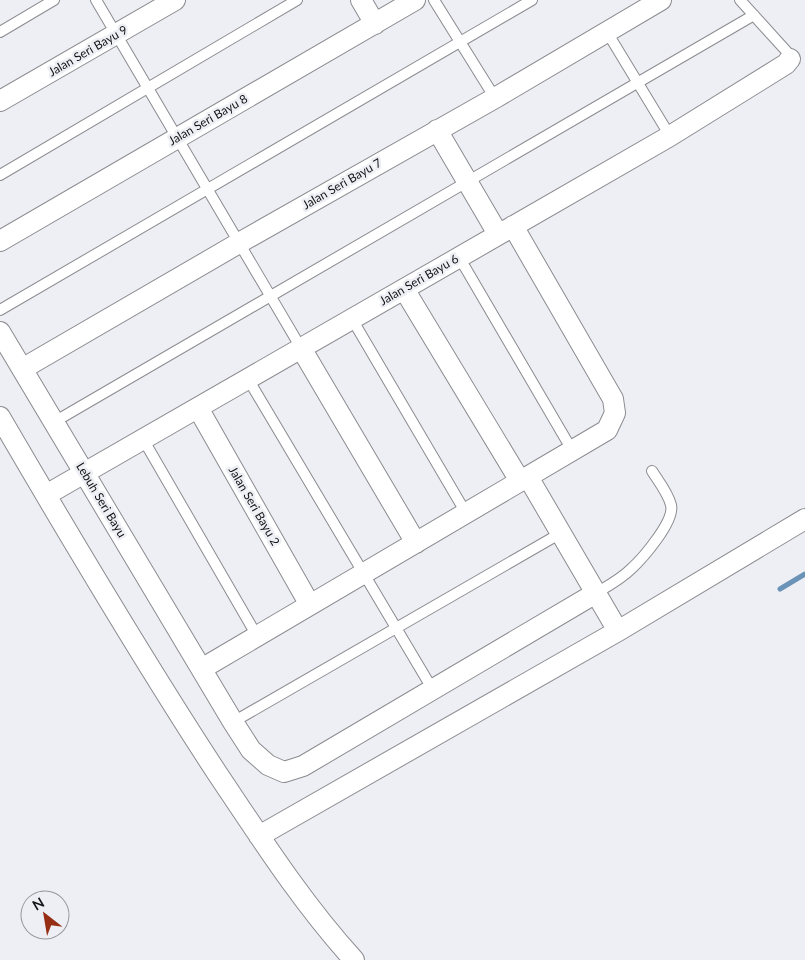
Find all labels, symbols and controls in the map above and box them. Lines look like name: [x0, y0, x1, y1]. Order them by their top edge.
street label: Jalan Seri Bayu 9: [46, 22, 130, 79]
street label: Jalan Seri Bayu 8: [166, 91, 250, 148]
street label: Jalan Seri Bayu 7: [300, 155, 384, 212]
street label: Jalan Seri Bayu 6: [377, 251, 461, 308]
street label: Lebuh Seri Bayu: [73, 460, 130, 540]
street label: Jalan Seri Bayu 2: [226, 464, 283, 548]
north arrow: [20, 890, 70, 940]
text: N: [29, 893, 47, 913]

